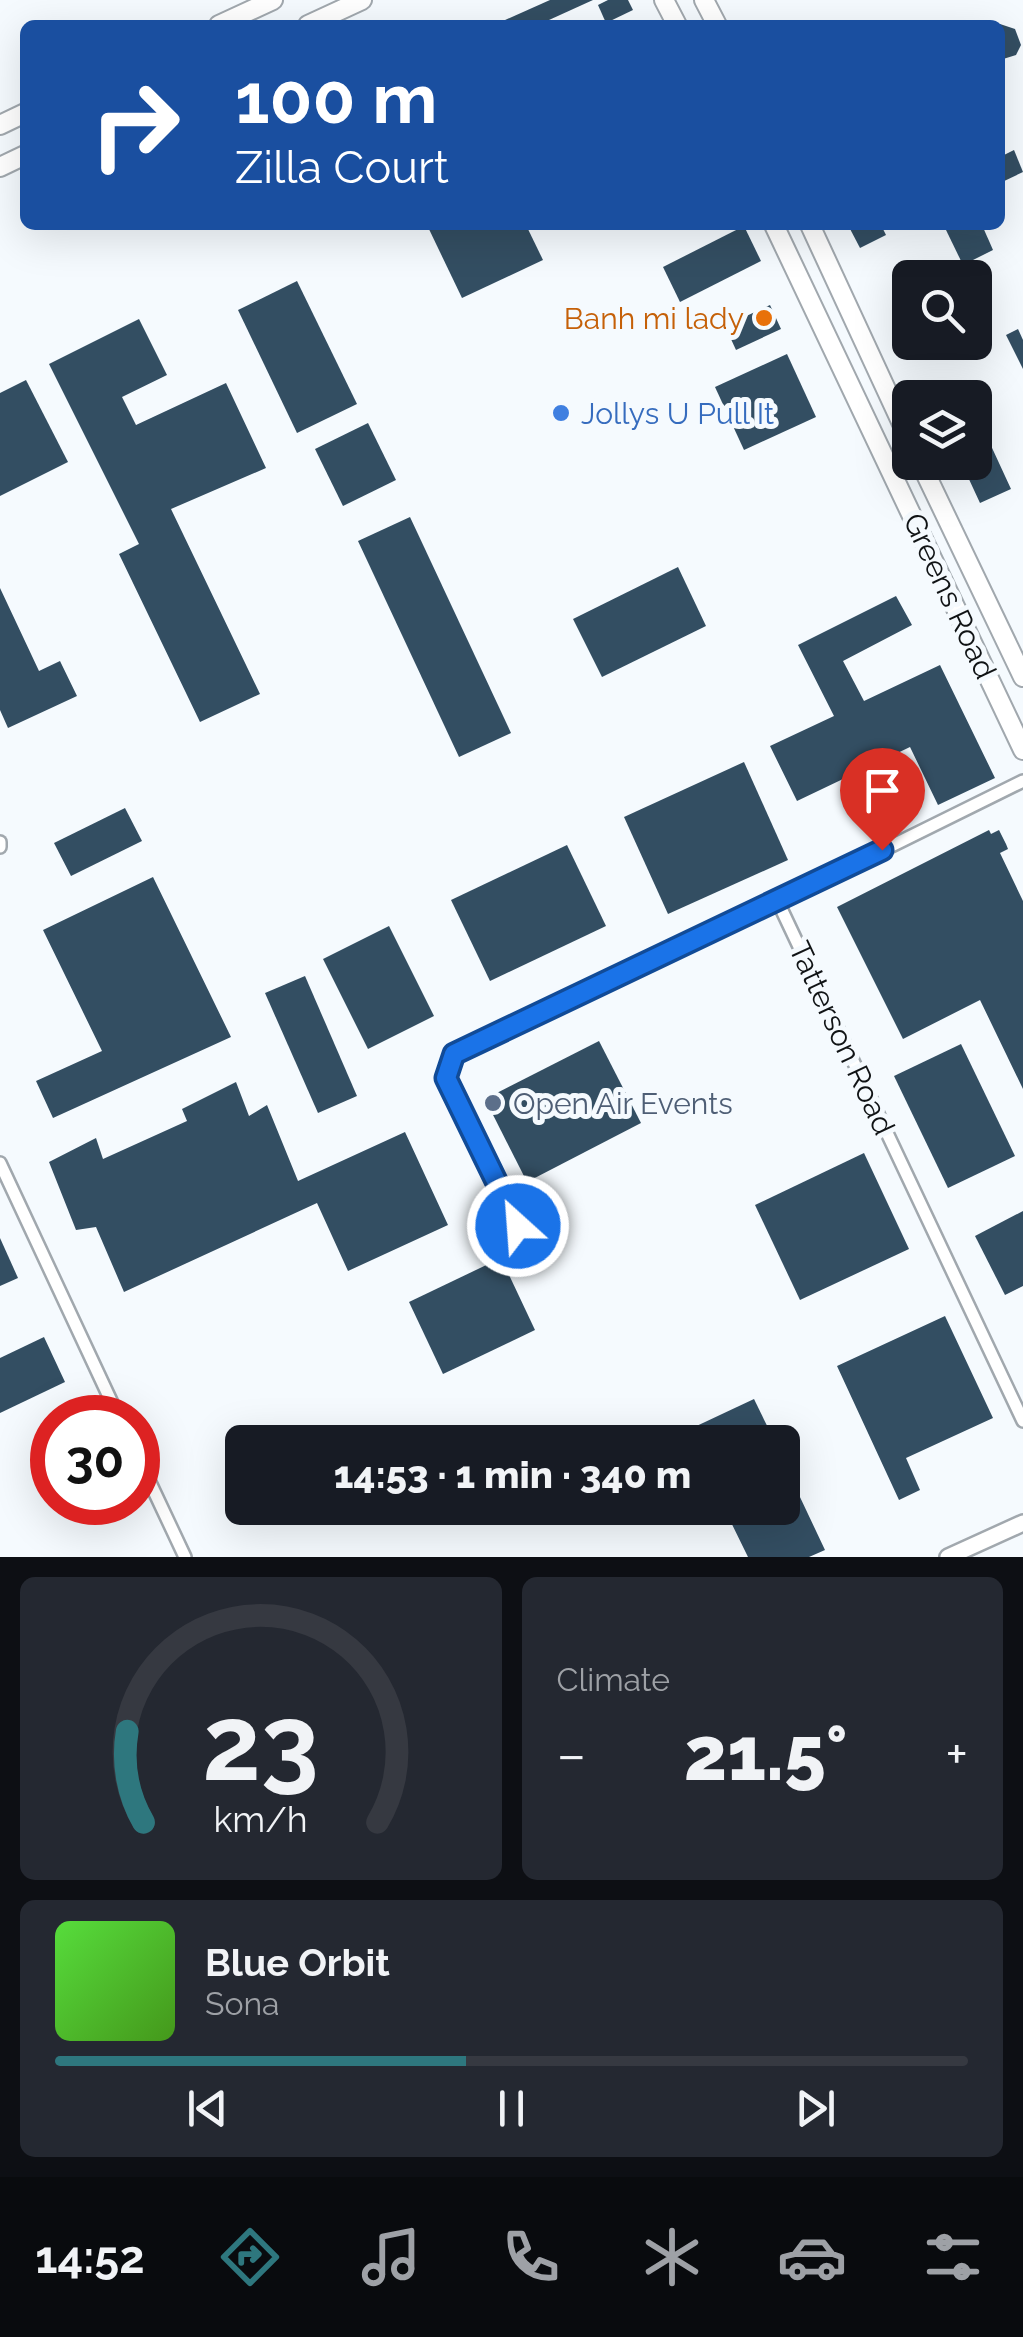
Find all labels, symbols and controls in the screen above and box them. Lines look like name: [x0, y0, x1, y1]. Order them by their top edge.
text: 100 m: [235, 57, 438, 139]
icon: right: [70, 60, 200, 190]
text: Zilla Court: [235, 141, 449, 194]
map controls: [892, 260, 992, 480]
button: search: [892, 260, 992, 360]
place label: Banh mi lady: [564, 301, 744, 336]
marker: Banh mi lady: [753, 307, 775, 329]
button: layers: [892, 380, 992, 480]
place label: Jollys U Pull It: [581, 396, 774, 431]
marker: Jollys U Pull It: [550, 402, 572, 424]
street label: Greens Road: [896, 508, 1004, 684]
pin: [840, 748, 925, 851]
icon: arrive: [855, 763, 910, 818]
street label: Tatterson Road: [782, 936, 902, 1140]
place label: Open Air Events: [513, 1086, 733, 1121]
marker: Open Air Events: [482, 1092, 504, 1114]
position arrow: [466, 1174, 570, 1278]
speed limit sign: 30: [30, 1395, 160, 1525]
text: 14:53 · 1 min · 340 m: [334, 1452, 691, 1497]
text: Climate: [557, 1661, 670, 1698]
text: 23: [202, 1682, 319, 1804]
text: 21.5°: [684, 1709, 848, 1798]
text: −: [557, 1722, 586, 1787]
text: +: [945, 1722, 968, 1787]
text: km/h: [214, 1798, 308, 1840]
text: Blue Orbit: [205, 1940, 390, 1985]
text: Sona: [205, 1985, 280, 2022]
icon: previous: [180, 2081, 235, 2136]
icon: pause: [484, 2081, 539, 2136]
icon: next: [788, 2081, 843, 2136]
icon: directions: [215, 2222, 285, 2292]
icon: music: [356, 2222, 426, 2292]
icon: phone: [496, 2222, 566, 2292]
icon: climate: [637, 2222, 707, 2292]
icon: car: [777, 2222, 847, 2292]
icon: filters: [918, 2222, 988, 2292]
text: 14:52: [35, 2231, 145, 2284]

